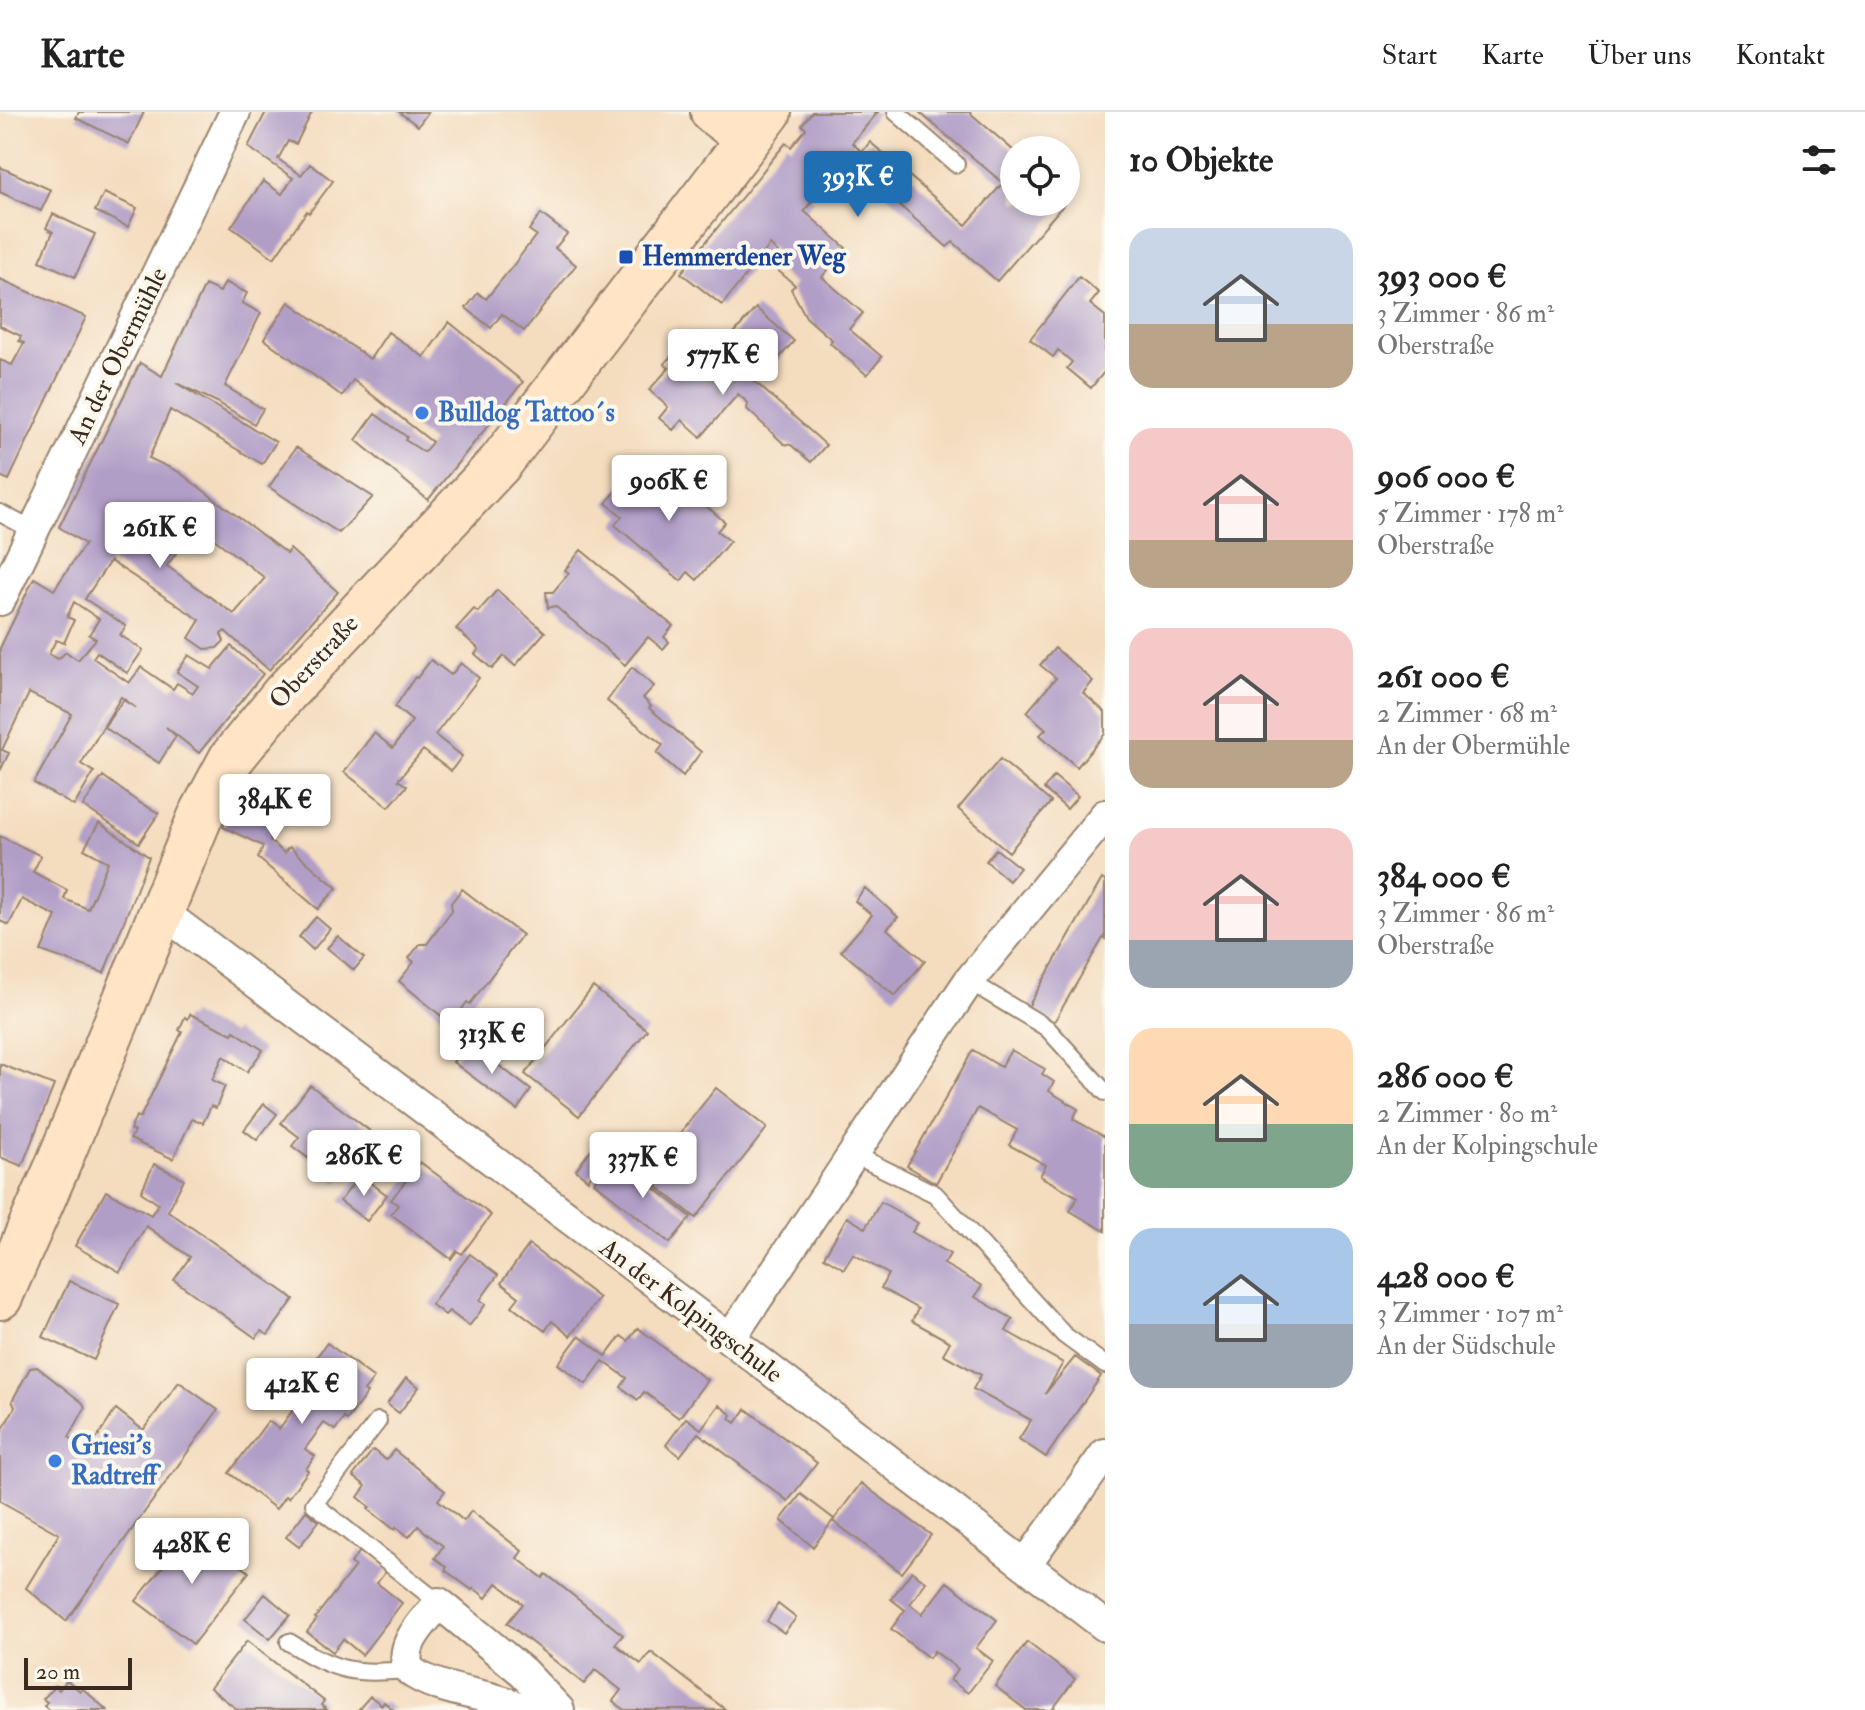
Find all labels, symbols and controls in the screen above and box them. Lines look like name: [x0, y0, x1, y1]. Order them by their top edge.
text: Karte: [40, 31, 125, 79]
text: Start: [1382, 38, 1437, 73]
text: Karte: [1481, 38, 1544, 73]
text: Über uns: [1588, 38, 1691, 73]
text: Kontakt: [1735, 38, 1825, 73]
map controls: [1000, 136, 1080, 216]
button: locate: [1000, 136, 1080, 216]
icon: filters: [1797, 138, 1841, 182]
text: 10 Objekte: [1129, 139, 1273, 182]
pin: 393K €: [793, 151, 923, 219]
text: 393K €: [822, 161, 894, 193]
place label: Hemmerdener Weg: [642, 241, 847, 274]
marker: Hemmerdener Weg: [617, 248, 635, 266]
text: 393 000 €: [1377, 255, 1507, 298]
icon: home: [1193, 260, 1289, 356]
street label: An der Obermühle: [61, 262, 175, 451]
text: 3 Zimmer · 86 m²: [1377, 298, 1554, 330]
pin: 577K €: [658, 329, 788, 397]
text: Oberstraße: [1377, 330, 1494, 362]
text: 577K €: [686, 339, 760, 371]
place label: Bulldog Tattoo´s: [438, 397, 615, 430]
marker: Bulldog Tattoo´s: [413, 404, 431, 422]
pin: 906K €: [604, 455, 734, 523]
text: 906 000 €: [1377, 455, 1516, 498]
icon: home: [1193, 460, 1289, 556]
text: 906K €: [630, 465, 708, 497]
text: 5 Zimmer · 178 m²: [1377, 498, 1564, 530]
pin: 261K €: [95, 502, 225, 570]
text: 261K €: [123, 512, 197, 544]
text: Oberstraße: [1377, 530, 1494, 562]
street label: Oberstraße: [262, 608, 366, 716]
text: 261 000 €: [1377, 655, 1510, 698]
icon: home: [1193, 660, 1289, 756]
text: 2 Zimmer · 68 m²: [1377, 698, 1557, 730]
text: An der Obermühle: [1377, 730, 1570, 762]
pin: 384K €: [210, 774, 340, 842]
text: 384K €: [237, 784, 313, 816]
text: 384 000 €: [1377, 855, 1511, 898]
icon: home: [1193, 860, 1289, 956]
text: 3 Zimmer · 86 m²: [1377, 898, 1554, 930]
text: Oberstraße: [1377, 930, 1494, 962]
pin: 313K €: [427, 1008, 557, 1076]
text: 313K €: [458, 1018, 526, 1050]
text: 286 000 €: [1377, 1055, 1514, 1098]
icon: home: [1193, 1060, 1289, 1156]
text: 2 Zimmer · 80 m²: [1377, 1098, 1557, 1130]
pin: 286K €: [299, 1130, 429, 1198]
text: An der Kolpingschule: [1377, 1130, 1598, 1162]
pin: 337K €: [578, 1132, 708, 1200]
text: 286K €: [325, 1140, 403, 1172]
text: 337K €: [608, 1142, 678, 1174]
street label: An der Kolpingschule: [592, 1231, 789, 1391]
text: 428 000 €: [1377, 1255, 1515, 1298]
icon: home: [1193, 1260, 1289, 1356]
text: 3 Zimmer · 107 m²: [1377, 1298, 1563, 1330]
text: An der Südschule: [1377, 1330, 1556, 1362]
pin: 412K €: [237, 1358, 367, 1426]
text: 412K €: [264, 1368, 340, 1400]
place label: Griesi's Radtreff: [71, 1430, 162, 1492]
marker: Griesi's Radtreff: [46, 1452, 64, 1470]
pin: 428K €: [127, 1518, 257, 1586]
text: 428K €: [153, 1528, 231, 1560]
scale bar: [24, 1654, 132, 1690]
text: 20 m: [36, 1658, 80, 1686]

